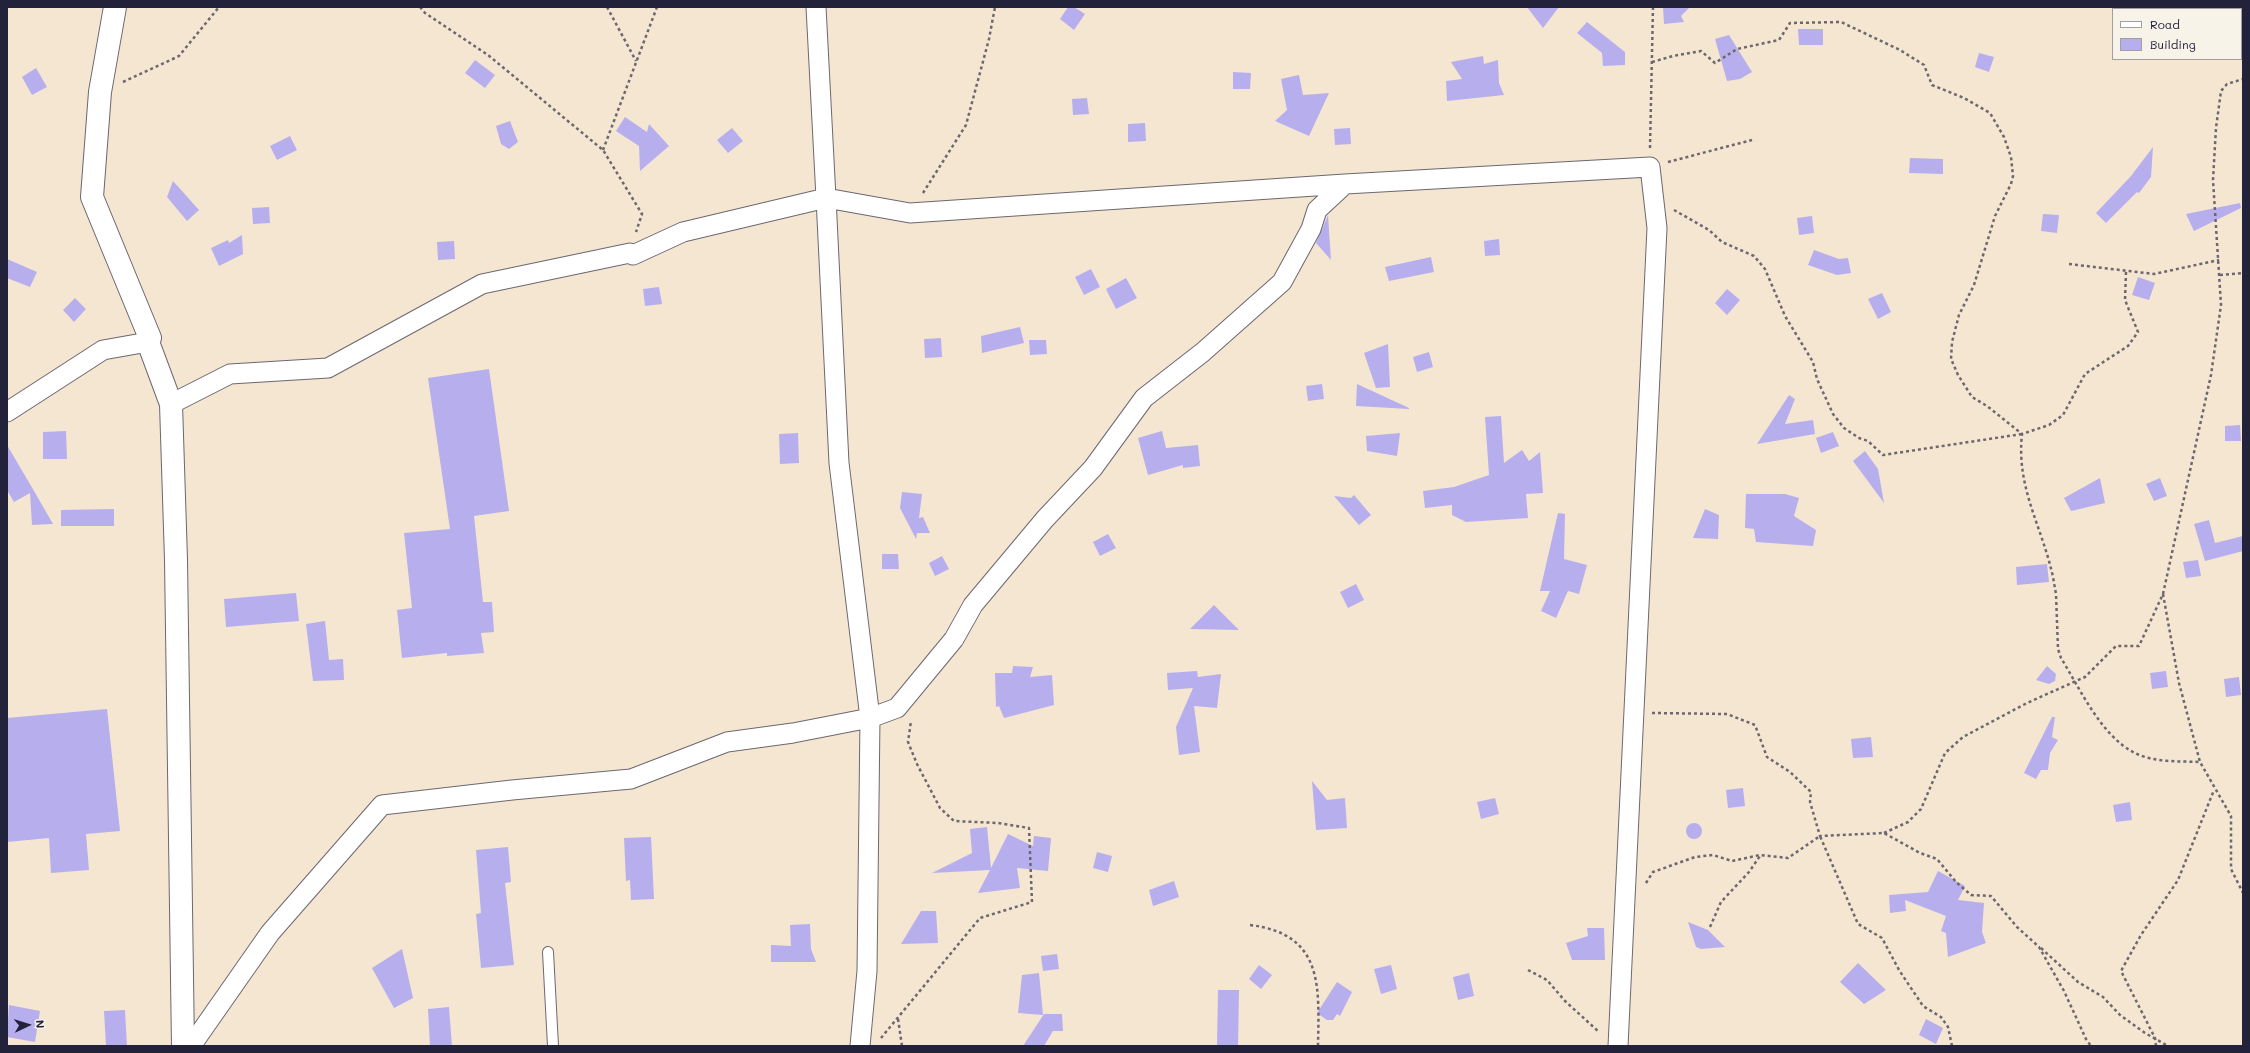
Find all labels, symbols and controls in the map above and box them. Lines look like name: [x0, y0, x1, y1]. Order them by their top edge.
legend: [2112, 8, 2242, 60]
text: Road: [2150, 16, 2180, 32]
text: Building: [2150, 36, 2196, 52]
north arrow: [8, 1005, 48, 1045]
text: N: [33, 1019, 48, 1029]

